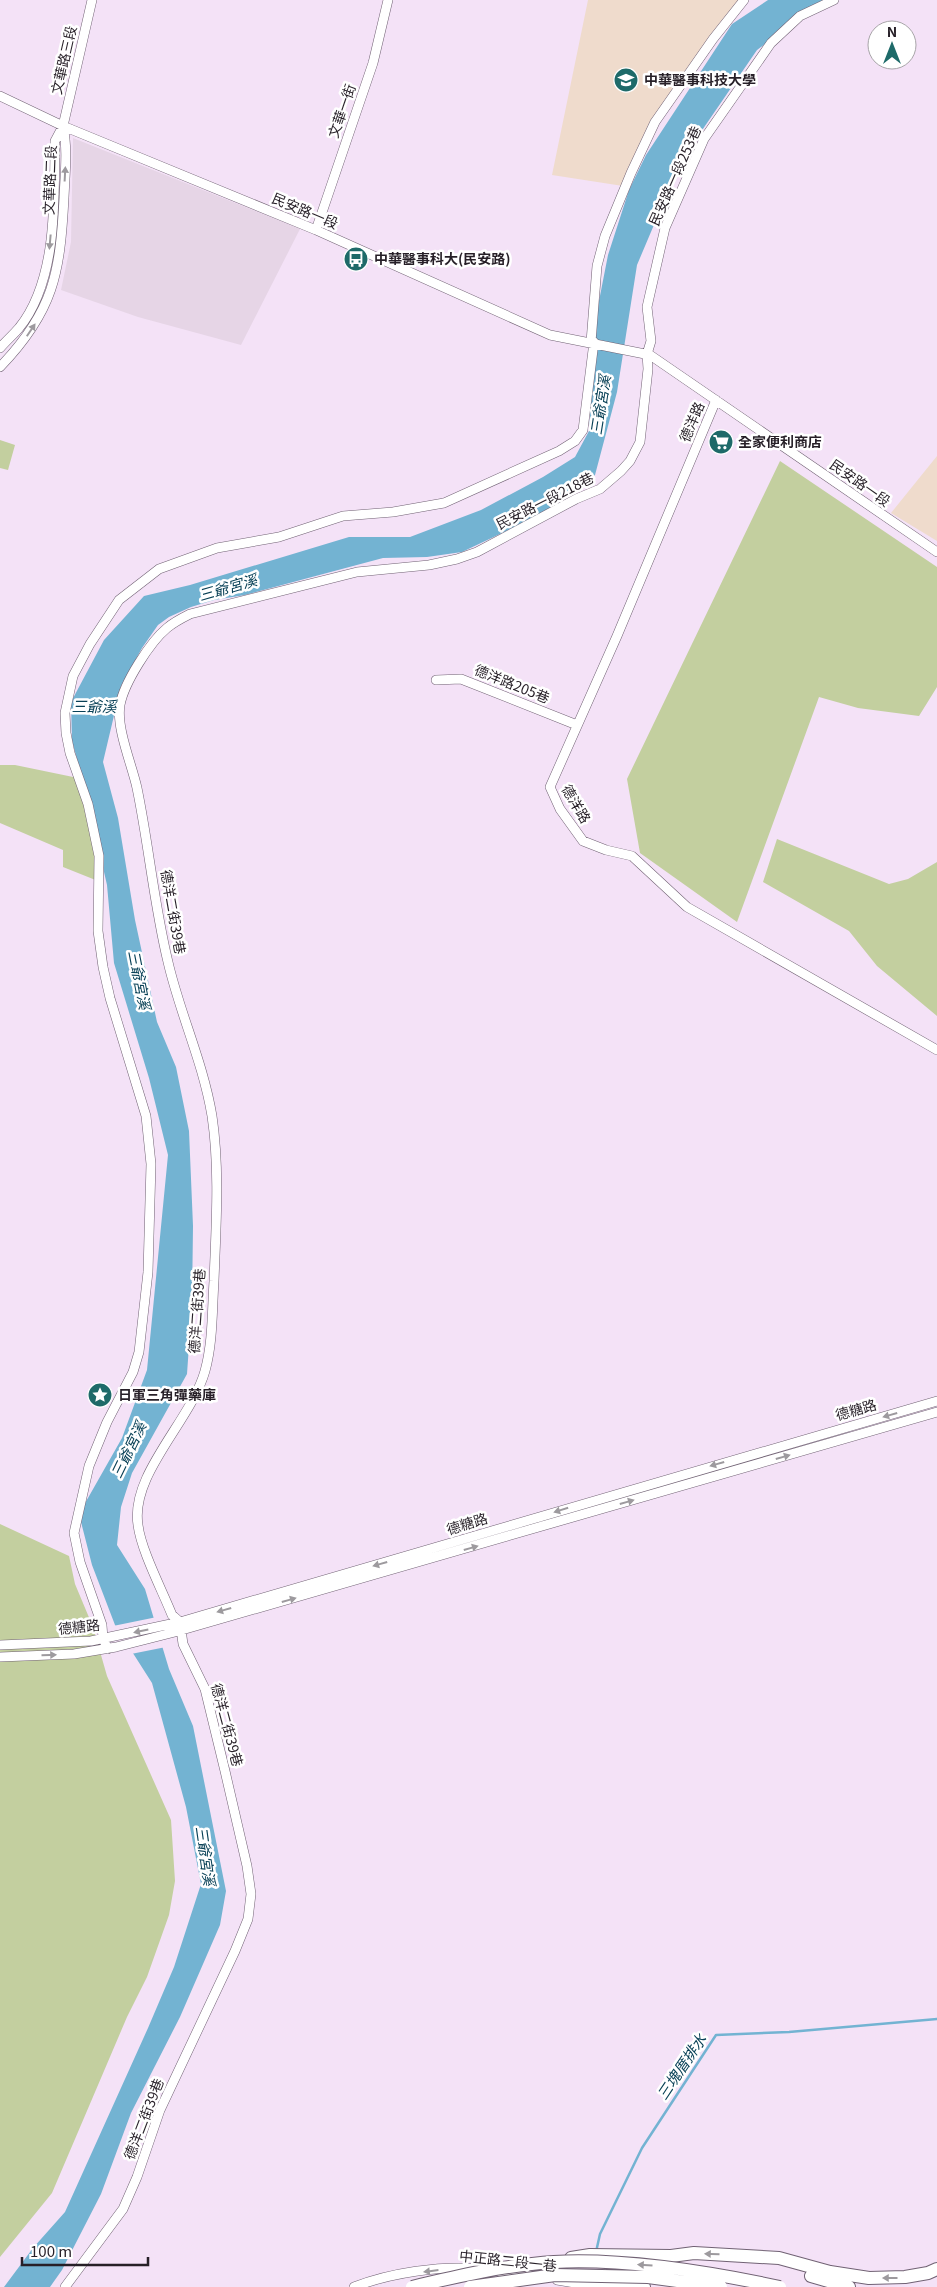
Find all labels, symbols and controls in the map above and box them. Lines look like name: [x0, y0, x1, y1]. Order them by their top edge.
north arrow: [867, 20, 917, 70]
text: N: [887, 21, 897, 41]
street label: 文華路三段: [45, 23, 81, 96]
school or university icon: 中華醫事科技大學: [613, 67, 639, 93]
place label: 中華醫事科技大學: [644, 69, 756, 89]
street label: 文華一街: [322, 81, 360, 140]
street label: 民安路一段253巷: [643, 123, 705, 229]
street label: 文華路二段: [38, 145, 60, 215]
one-way arrow: [62, 165, 70, 181]
street label: 民安路一段: [269, 187, 342, 233]
one-way arrow: [46, 235, 54, 251]
bus stop icon: 中華醫事科大(民安路): [343, 246, 369, 272]
place label: 中華醫事科大(民安路): [374, 248, 511, 268]
one-way arrow: [26, 323, 36, 336]
water label: 三爺宮溪: [584, 372, 615, 436]
street label: 德洋路: [674, 398, 708, 445]
supermarket icon: 全家便利商店: [708, 429, 734, 455]
place label: 全家便利商店: [738, 431, 822, 451]
street label: 民安路一段: [826, 454, 895, 510]
street label: 民安路一段218巷: [492, 467, 597, 533]
water label: 三爺宮溪: [196, 568, 261, 605]
street label: 德洋路205巷: [472, 659, 553, 707]
water label: 三爺溪: [71, 695, 118, 716]
street label: 德洋路: [557, 780, 596, 827]
street label: 德洋二街39巷: [157, 868, 191, 956]
water label: 三爺宮溪: [124, 948, 157, 1013]
street label: 德洋二街39巷: [183, 1268, 209, 1354]
place icon: 日軍三角彈藥庫: [87, 1382, 113, 1408]
place label: 日軍三角彈藥庫: [118, 1384, 216, 1404]
street label: 德糖路: [833, 1394, 879, 1424]
one-way arrow: [883, 1411, 898, 1419]
water label: 三爺宮溪: [105, 1416, 151, 1481]
one-way arrow: [775, 1452, 790, 1460]
one-way arrow: [710, 1461, 725, 1469]
one-way arrow: [619, 1498, 634, 1506]
street label: 德糖路: [444, 1507, 490, 1539]
one-way arrow: [554, 1507, 569, 1515]
one-way arrow: [463, 1544, 479, 1552]
one-way arrow: [372, 1561, 387, 1569]
one-way arrow: [282, 1595, 297, 1603]
one-way arrow: [216, 1606, 231, 1614]
street label: 德糖路: [57, 1614, 101, 1638]
one-way arrow: [133, 1627, 149, 1635]
one-way arrow: [41, 1651, 57, 1659]
street label: 德洋二街39巷: [207, 1681, 249, 1769]
water label: 三爺宮溪: [192, 1825, 221, 1889]
water label: 三塊厝排水: [651, 2028, 711, 2103]
street label: 德洋二街39巷: [118, 2075, 168, 2162]
scale bar: [22, 2234, 149, 2266]
text: 100 m: [30, 2240, 72, 2261]
street label: 中正路二段一巷: [458, 2245, 558, 2275]
one-way arrow: [704, 2250, 720, 2258]
one-way arrow: [637, 2261, 653, 2269]
one-way arrow: [423, 2267, 439, 2275]
one-way arrow: [881, 2274, 897, 2282]

